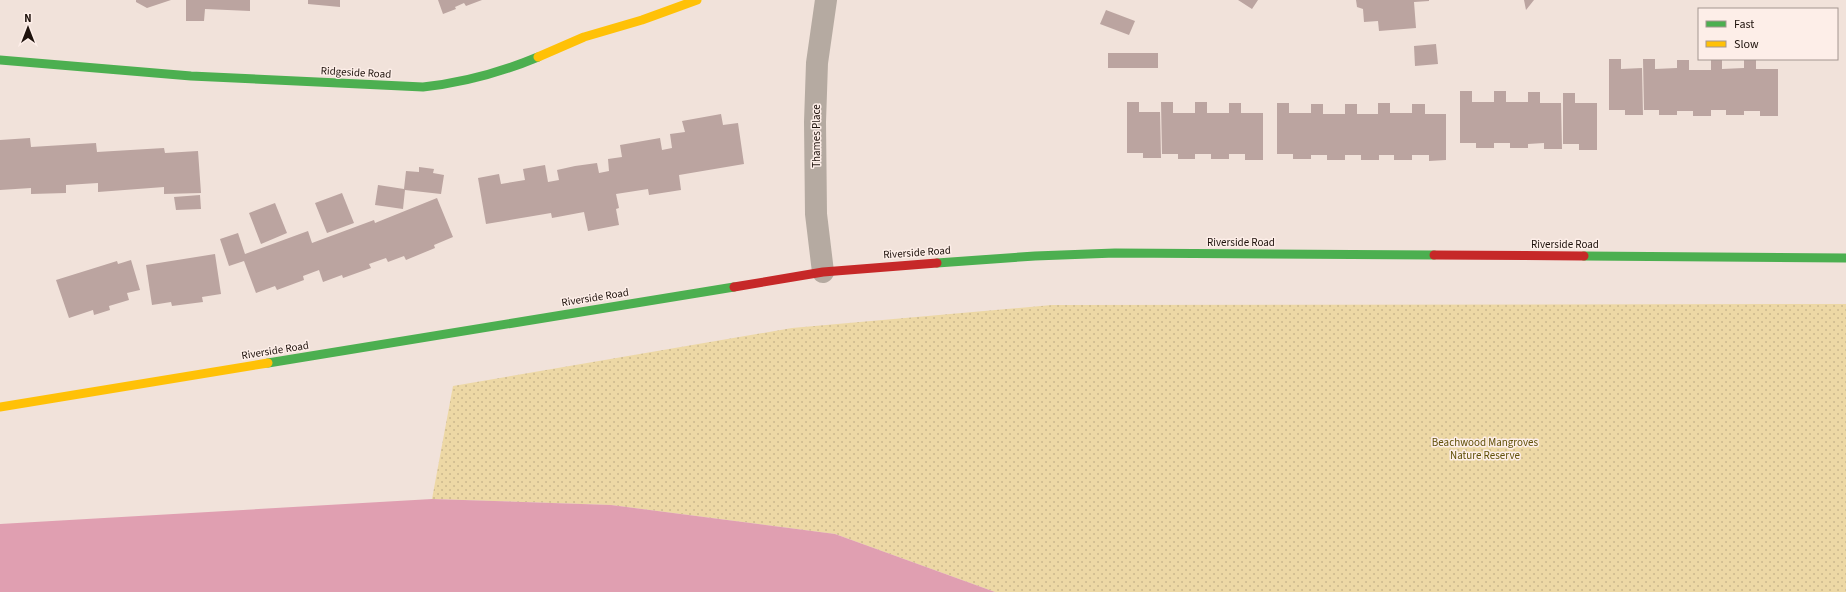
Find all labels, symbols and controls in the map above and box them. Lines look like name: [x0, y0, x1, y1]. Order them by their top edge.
north arrow: [8, 8, 48, 48]
legend: [1698, 8, 1838, 60]
text: N: [24, 11, 32, 26]
text: Fast: [1734, 16, 1754, 33]
text: Slow: [1734, 36, 1759, 53]
street label: Ridgeside Road: [320, 63, 392, 82]
street label: Thames Place: [809, 104, 824, 168]
street label: Riverside Road: [1207, 235, 1275, 250]
street label: Riverside Road: [1531, 237, 1599, 252]
street label: Riverside Road: [883, 243, 951, 262]
street label: Riverside Road: [560, 285, 630, 310]
street label: Riverside Road: [240, 338, 310, 363]
park label: Beachwood Mangroves Nature Reserve: [1432, 435, 1539, 463]

